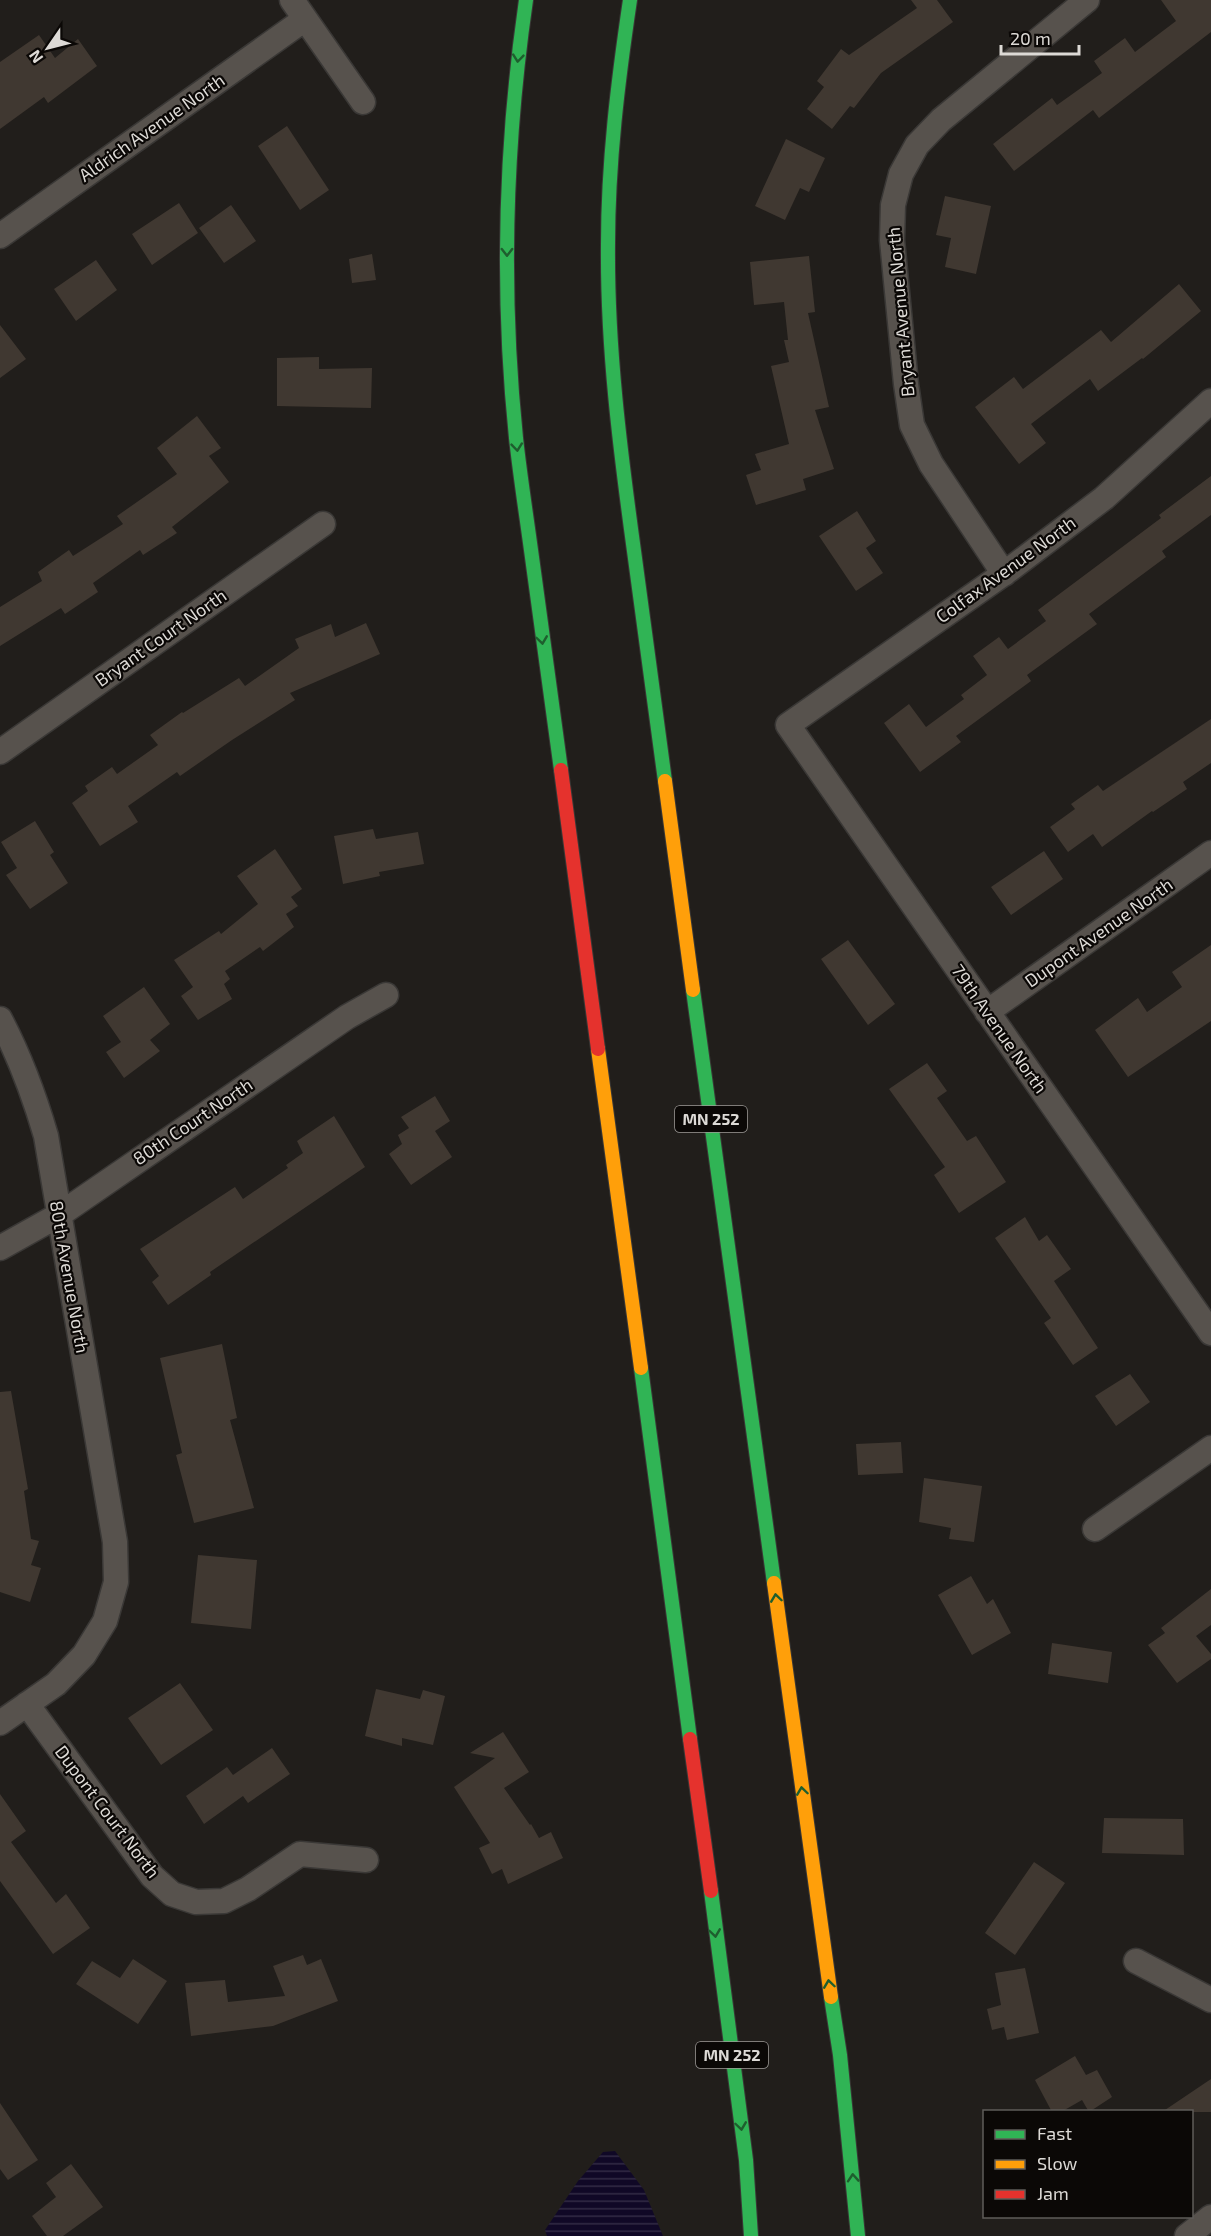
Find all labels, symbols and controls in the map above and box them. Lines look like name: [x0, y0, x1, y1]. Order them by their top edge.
north arrow: [18, 18, 78, 78]
scale bar: [1001, 18, 1079, 56]
text: 20 m: [1010, 27, 1051, 49]
text: N: [24, 47, 46, 67]
one-way arrow: [512, 53, 525, 62]
street label: Aldrich Avenue North: [74, 69, 229, 186]
street label: Bryant Avenue North: [882, 226, 918, 398]
one-way arrow: [501, 248, 513, 257]
one-way arrow: [510, 443, 523, 452]
street label: Colfax Avenue North: [931, 511, 1080, 627]
street label: Bryant Court North: [91, 584, 230, 691]
one-way arrow: [535, 636, 548, 645]
street label: Dupont Avenue North: [1020, 873, 1177, 992]
street label: 79th Avenue North: [947, 960, 1052, 1097]
street label: 80th Court North: [129, 1073, 256, 1169]
road number: MN 252: [675, 1106, 747, 1132]
street label: 80th Avenue North: [46, 1199, 94, 1355]
one-way arrow: [770, 1593, 782, 1603]
street label: Dupont Court North: [51, 1741, 165, 1882]
one-way arrow: [796, 1787, 809, 1796]
one-way arrow: [709, 1929, 721, 1938]
one-way arrow: [824, 1980, 836, 1989]
road number: MN 252: [696, 2042, 768, 2068]
legend: [983, 2110, 1193, 2218]
one-way arrow: [735, 2122, 747, 2131]
text: Fast: [1037, 2122, 1072, 2144]
text: Slow: [1037, 2152, 1078, 2174]
one-way arrow: [847, 2173, 860, 2182]
text: Jam: [1037, 2182, 1069, 2204]

